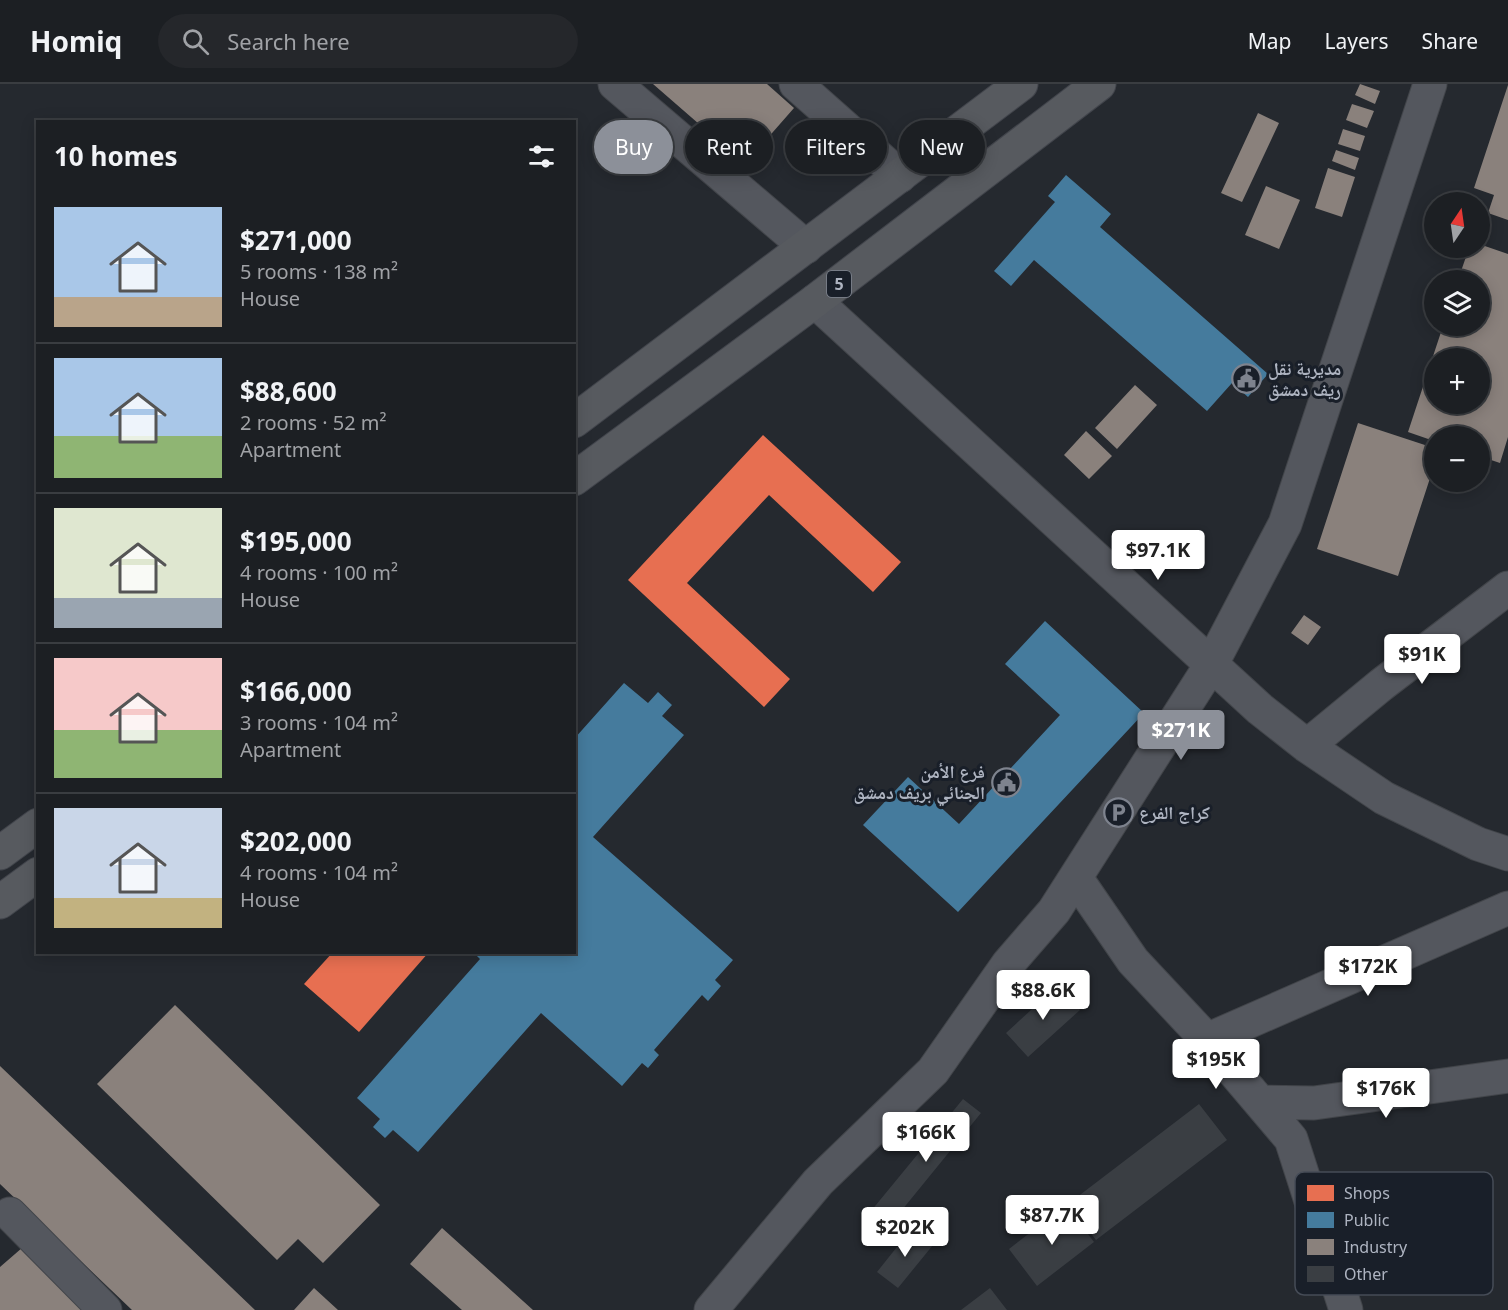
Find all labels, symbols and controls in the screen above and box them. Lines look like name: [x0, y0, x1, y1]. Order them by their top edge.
search box: [158, 14, 578, 68]
text: Homiq: [30, 22, 122, 60]
icon: search: [179, 25, 212, 58]
text: Search here: [227, 26, 350, 56]
text: Map: [1248, 27, 1292, 55]
text: Layers: [1325, 27, 1389, 55]
text: Share: [1422, 27, 1478, 55]
chip: Buy: [594, 120, 673, 174]
chip: Rent: [685, 120, 773, 174]
chip: Filters: [785, 120, 887, 174]
chip: New: [899, 120, 985, 174]
text: 10 homes: [54, 138, 178, 174]
icon: filters: [525, 140, 558, 173]
north arrow: [1424, 192, 1490, 258]
map controls: [1424, 192, 1490, 492]
text: $271,000: [240, 222, 352, 258]
icon: home: [102, 231, 174, 303]
text: 5 rooms · 138 m²: [240, 258, 398, 285]
button: layers: [1424, 270, 1490, 336]
road number: 5: [827, 271, 851, 297]
text: House: [240, 285, 300, 312]
button: +: [1424, 348, 1490, 414]
place label: مديرية نقل ريف دمشق: [1268, 356, 1341, 401]
public building icon: مديرية نقل ريف دمشق: [1231, 363, 1263, 395]
text: $88,600: [240, 373, 337, 409]
icon: home: [102, 382, 174, 454]
text: 2 rooms · 52 m²: [240, 409, 387, 436]
button: −: [1424, 426, 1490, 492]
text: Apartment: [240, 436, 341, 463]
text: $195,000: [240, 523, 352, 559]
pin: $97.1K: [1109, 530, 1207, 581]
icon: home: [102, 532, 174, 604]
text: $97.1K: [1126, 536, 1190, 563]
text: 4 rooms · 100 m²: [240, 559, 398, 586]
text: House: [240, 586, 300, 613]
pin: $91K: [1386, 634, 1458, 685]
text: $91K: [1398, 640, 1446, 667]
text: $166,000: [240, 673, 352, 709]
icon: home: [102, 682, 174, 754]
text: 3 rooms · 104 m²: [240, 709, 398, 736]
pin: $271K: [1139, 710, 1223, 761]
text: $271K: [1151, 716, 1211, 743]
text: Apartment: [240, 736, 341, 763]
place label: فرع الأمن الجنائي بريف دمشق: [854, 759, 985, 807]
public building icon: فرع الأمن الجنائي بريف دمشق: [990, 766, 1022, 798]
parking icon: كراج الفرع: [1102, 797, 1134, 829]
place label: كراج الفرع: [1139, 800, 1210, 824]
text: $202,000: [240, 823, 352, 859]
icon: home: [102, 832, 174, 904]
text: 4 rooms · 104 m²: [240, 859, 398, 886]
text: House: [240, 886, 300, 913]
pin: $172K: [1326, 946, 1410, 997]
text: $172K: [1338, 952, 1398, 979]
pin: $88.6K: [994, 970, 1092, 1021]
text: $88.6K: [1011, 976, 1075, 1003]
pin: $195K: [1174, 1039, 1258, 1090]
text: $195K: [1186, 1045, 1246, 1072]
pin: $176K: [1344, 1068, 1428, 1119]
text: $176K: [1356, 1074, 1416, 1101]
pin: $166K: [884, 1112, 968, 1163]
text: $166K: [896, 1118, 956, 1145]
legend: [1295, 1172, 1493, 1295]
text: Shops: [1344, 1182, 1390, 1204]
pin: $87.7K: [1003, 1195, 1101, 1246]
text: $87.7K: [1020, 1201, 1084, 1228]
pin: $202K: [863, 1207, 947, 1258]
text: Public: [1344, 1209, 1390, 1231]
text: $202K: [875, 1213, 935, 1240]
text: Industry: [1344, 1236, 1408, 1258]
text: Other: [1344, 1263, 1388, 1285]

